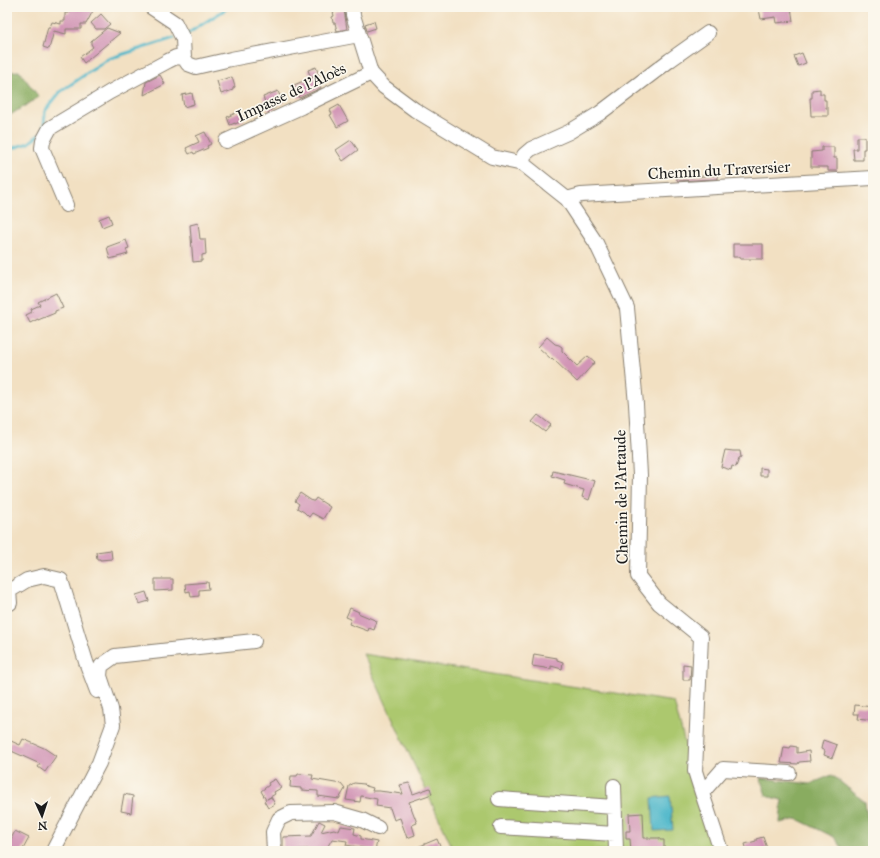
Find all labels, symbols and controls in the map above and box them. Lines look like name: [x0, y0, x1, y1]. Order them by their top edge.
street label: Impasse de l'Aloès: [233, 58, 349, 126]
street label: Chemin du Traversier: [647, 157, 791, 183]
street label: Chemin de l'Artaude: [610, 429, 632, 564]
north arrow: [22, 796, 62, 836]
text: N: [37, 819, 48, 832]

